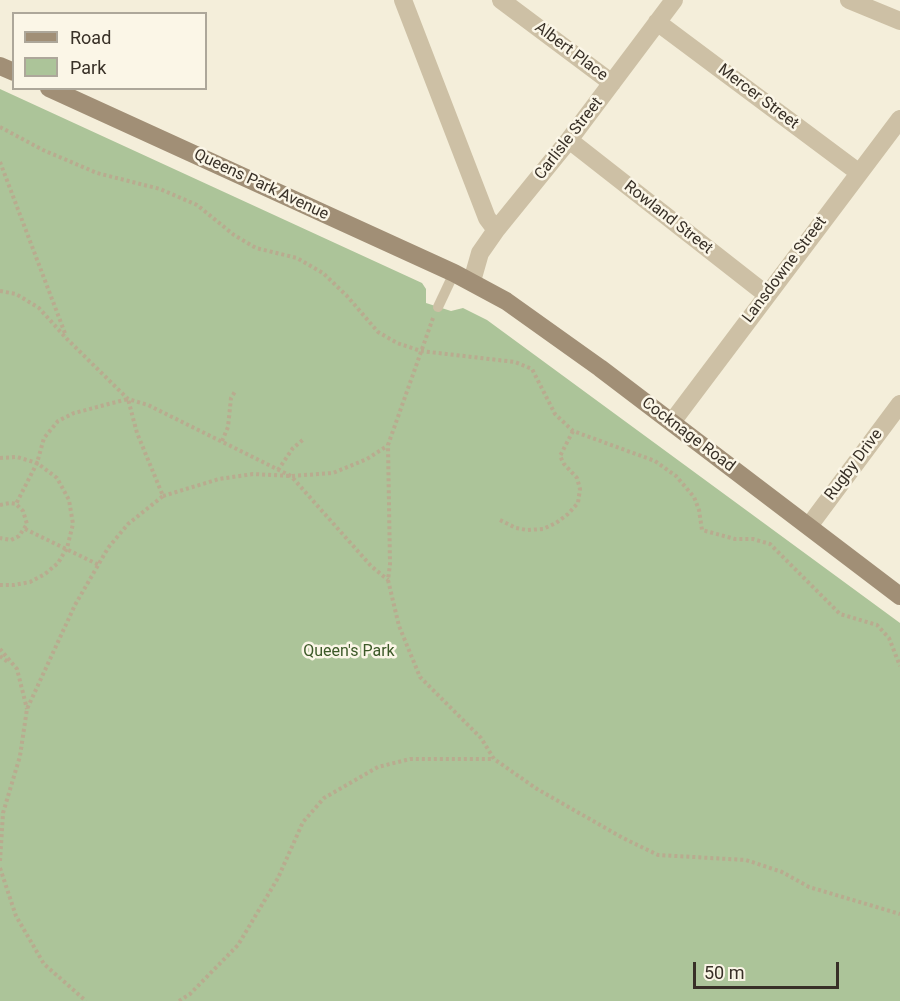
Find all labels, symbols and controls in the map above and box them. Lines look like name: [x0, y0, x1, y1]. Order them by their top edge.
legend: [12, 12, 207, 90]
street label: Albert Place: [531, 18, 611, 86]
text: Road: [70, 27, 111, 48]
text: Park: [70, 57, 106, 78]
street label: Mercer Street: [714, 60, 802, 134]
street label: Carlisle Street: [531, 94, 607, 184]
street label: Queens Park Avenue: [191, 145, 331, 225]
street label: Rowland Street: [620, 177, 716, 259]
street label: Lansdowne Street: [739, 213, 831, 327]
street label: Cocknage Road: [638, 394, 738, 476]
street label: Rugby Drive: [821, 426, 887, 504]
park label: Queen's Park: [303, 642, 395, 662]
scale bar: [696, 950, 842, 988]
text: 50 m: [704, 962, 744, 983]

